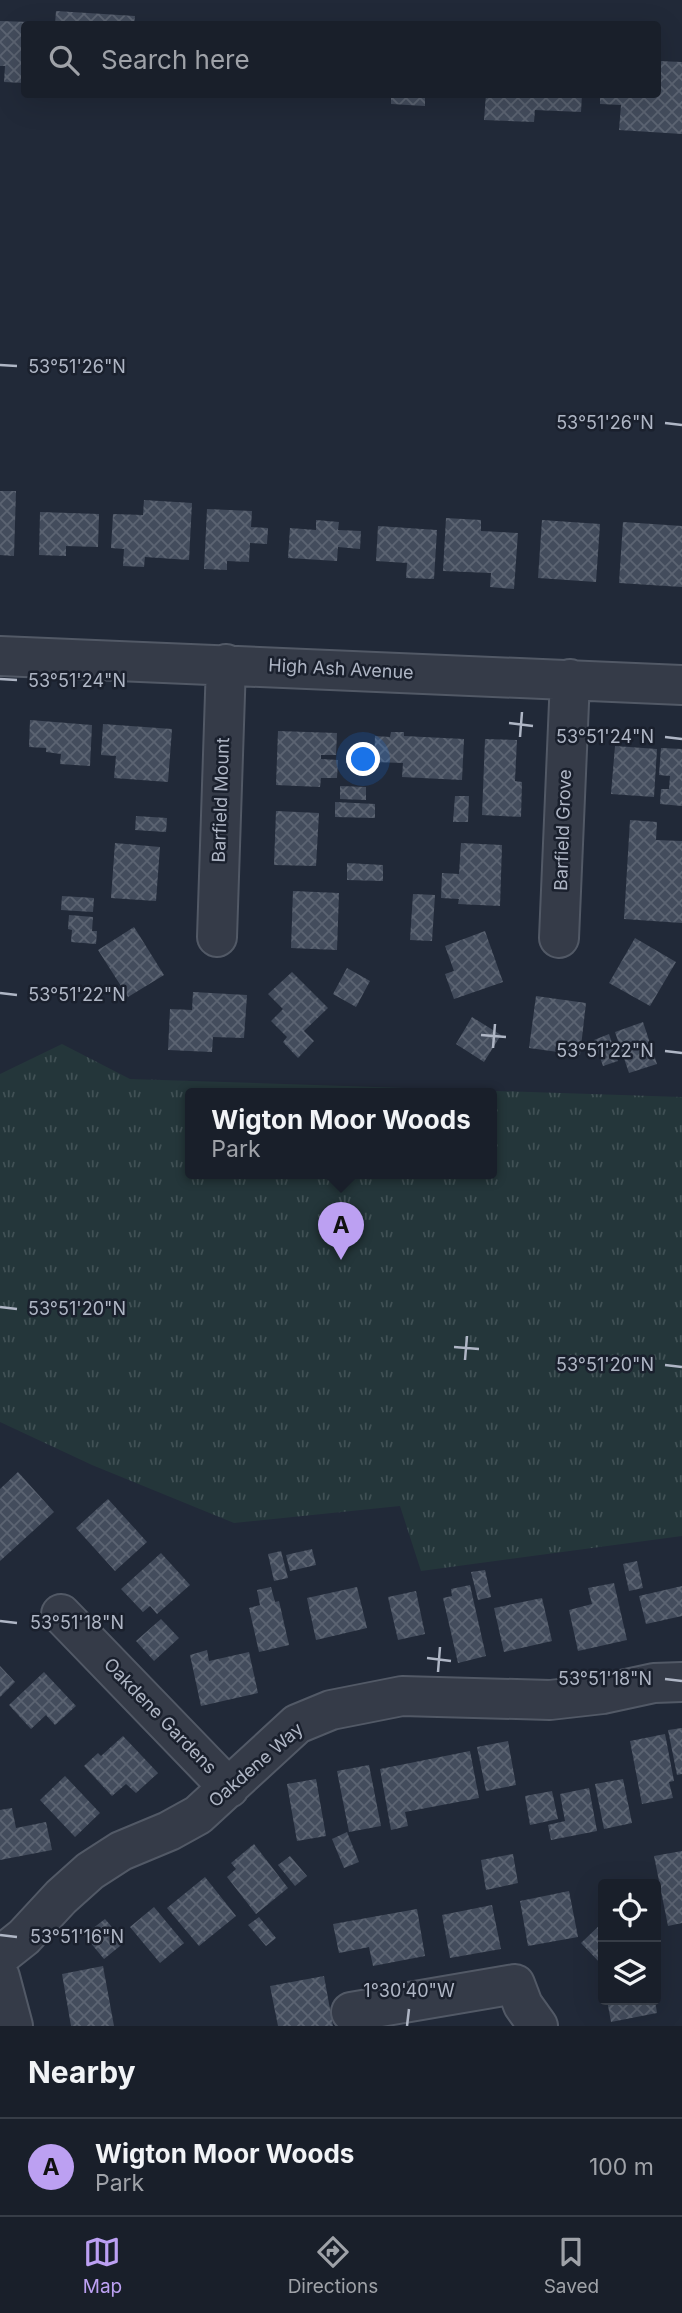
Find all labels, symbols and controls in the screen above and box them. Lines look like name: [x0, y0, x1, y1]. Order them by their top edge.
search box: [21, 21, 661, 98]
icon: search: [45, 41, 83, 79]
text: Search here: [101, 44, 250, 75]
text: 53°51'26"N: [28, 356, 126, 377]
text: 53°51'26"N: [556, 412, 654, 433]
street label: High Ash Avenue: [268, 654, 414, 683]
text: 53°51'24"N: [28, 670, 126, 691]
text: 53°51'24"N: [556, 726, 654, 747]
street label: Barfield Mount: [208, 737, 233, 863]
your location: [346, 742, 380, 776]
street label: Barfield Grove: [550, 769, 575, 891]
text: 53°51'22"N: [28, 984, 126, 1005]
text: 53°51'22"N: [556, 1040, 654, 1061]
popup: [185, 1088, 497, 1179]
text: Wigton Moor Woods: [211, 1104, 471, 1135]
text: Park: [211, 1135, 261, 1163]
pin: A: [318, 1202, 364, 1260]
text: 53°51'20"N: [28, 1298, 126, 1319]
text: 53°51'20"N: [556, 1354, 654, 1375]
text: 53°51'18"N: [30, 1612, 124, 1633]
street label: Oakdene Gardens: [100, 1653, 221, 1778]
text: 53°51'18"N: [558, 1668, 652, 1689]
street label: Oakdene Way: [204, 1718, 307, 1811]
map controls: [598, 1879, 661, 2005]
button: locate: [598, 1879, 661, 1942]
text: 53°51'16"N: [30, 1926, 124, 1947]
button: layers: [598, 1942, 661, 2005]
text: 1°30'40"W: [363, 1980, 455, 2001]
text: Nearby: [28, 2054, 136, 2090]
text: Wigton Moor Woods: [95, 2138, 354, 2169]
text: A: [42, 2153, 60, 2181]
text: 100 m: [589, 2153, 654, 2181]
text: Park: [95, 2169, 144, 2197]
tab: Map: [83, 2233, 122, 2298]
tab: Directions: [288, 2233, 378, 2298]
tab: Saved: [544, 2233, 599, 2298]

